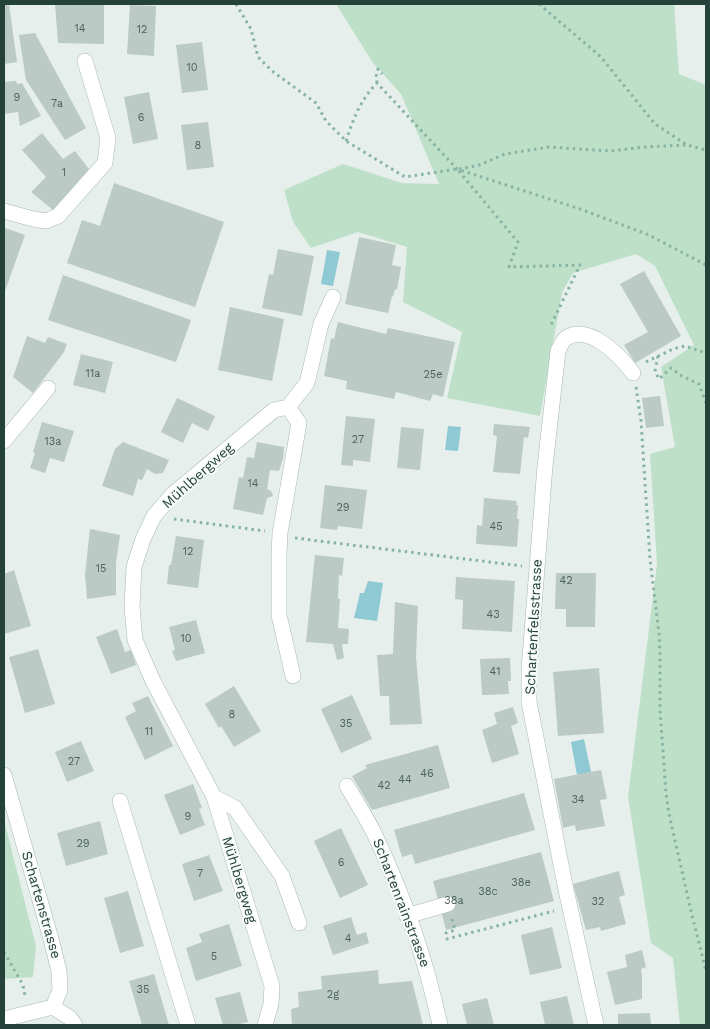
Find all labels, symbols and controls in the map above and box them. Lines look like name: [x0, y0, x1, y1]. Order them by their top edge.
house number: 14: [74, 22, 86, 36]
house number: 12: [137, 23, 147, 37]
house number: 10: [186, 61, 198, 75]
house number: 9: [14, 91, 20, 105]
house number: 7a: [51, 97, 63, 111]
house number: 6: [138, 111, 144, 125]
house number: 8: [195, 139, 201, 153]
house number: 1: [62, 166, 66, 180]
house number: 11a: [86, 367, 100, 381]
house number: 25e: [423, 368, 443, 382]
house number: 27: [352, 433, 364, 447]
house number: 13a: [45, 435, 61, 449]
street label: Mühlbergweg: [159, 440, 237, 512]
house number: 14: [247, 477, 259, 491]
house number: 29: [336, 501, 350, 515]
house number: 45: [489, 520, 503, 534]
house number: 12: [183, 545, 193, 559]
street label: Schartenfelsstrasse: [522, 559, 546, 695]
house number: 15: [96, 562, 106, 576]
house number: 42: [559, 574, 573, 588]
house number: 43: [486, 608, 500, 622]
house number: 10: [180, 632, 192, 646]
house number: 41: [490, 665, 500, 679]
house number: 8: [229, 708, 235, 722]
house number: 35: [340, 717, 352, 731]
house number: 11: [145, 725, 153, 739]
house number: 27: [68, 755, 80, 769]
house number: 46: [420, 767, 434, 781]
house number: 44: [398, 773, 412, 787]
house number: 42: [377, 779, 391, 793]
house number: 34: [571, 793, 585, 807]
house number: 9: [185, 810, 191, 824]
street label: Mühlbergweg: [218, 835, 260, 925]
street label: Schartenrainstrasse: [369, 836, 433, 970]
house number: 29: [76, 837, 90, 851]
street label: Schartenstrasse: [18, 849, 64, 961]
house number: 6: [338, 856, 344, 870]
house number: 7: [197, 867, 203, 881]
house number: 38e: [511, 876, 531, 890]
house number: 38c: [478, 885, 498, 899]
house number: 38a: [444, 894, 464, 908]
house number: 32: [592, 895, 604, 909]
house number: 4: [345, 932, 351, 946]
house number: 5: [211, 950, 217, 964]
house number: 35: [137, 983, 149, 997]
house number: 2g: [327, 988, 339, 1002]

